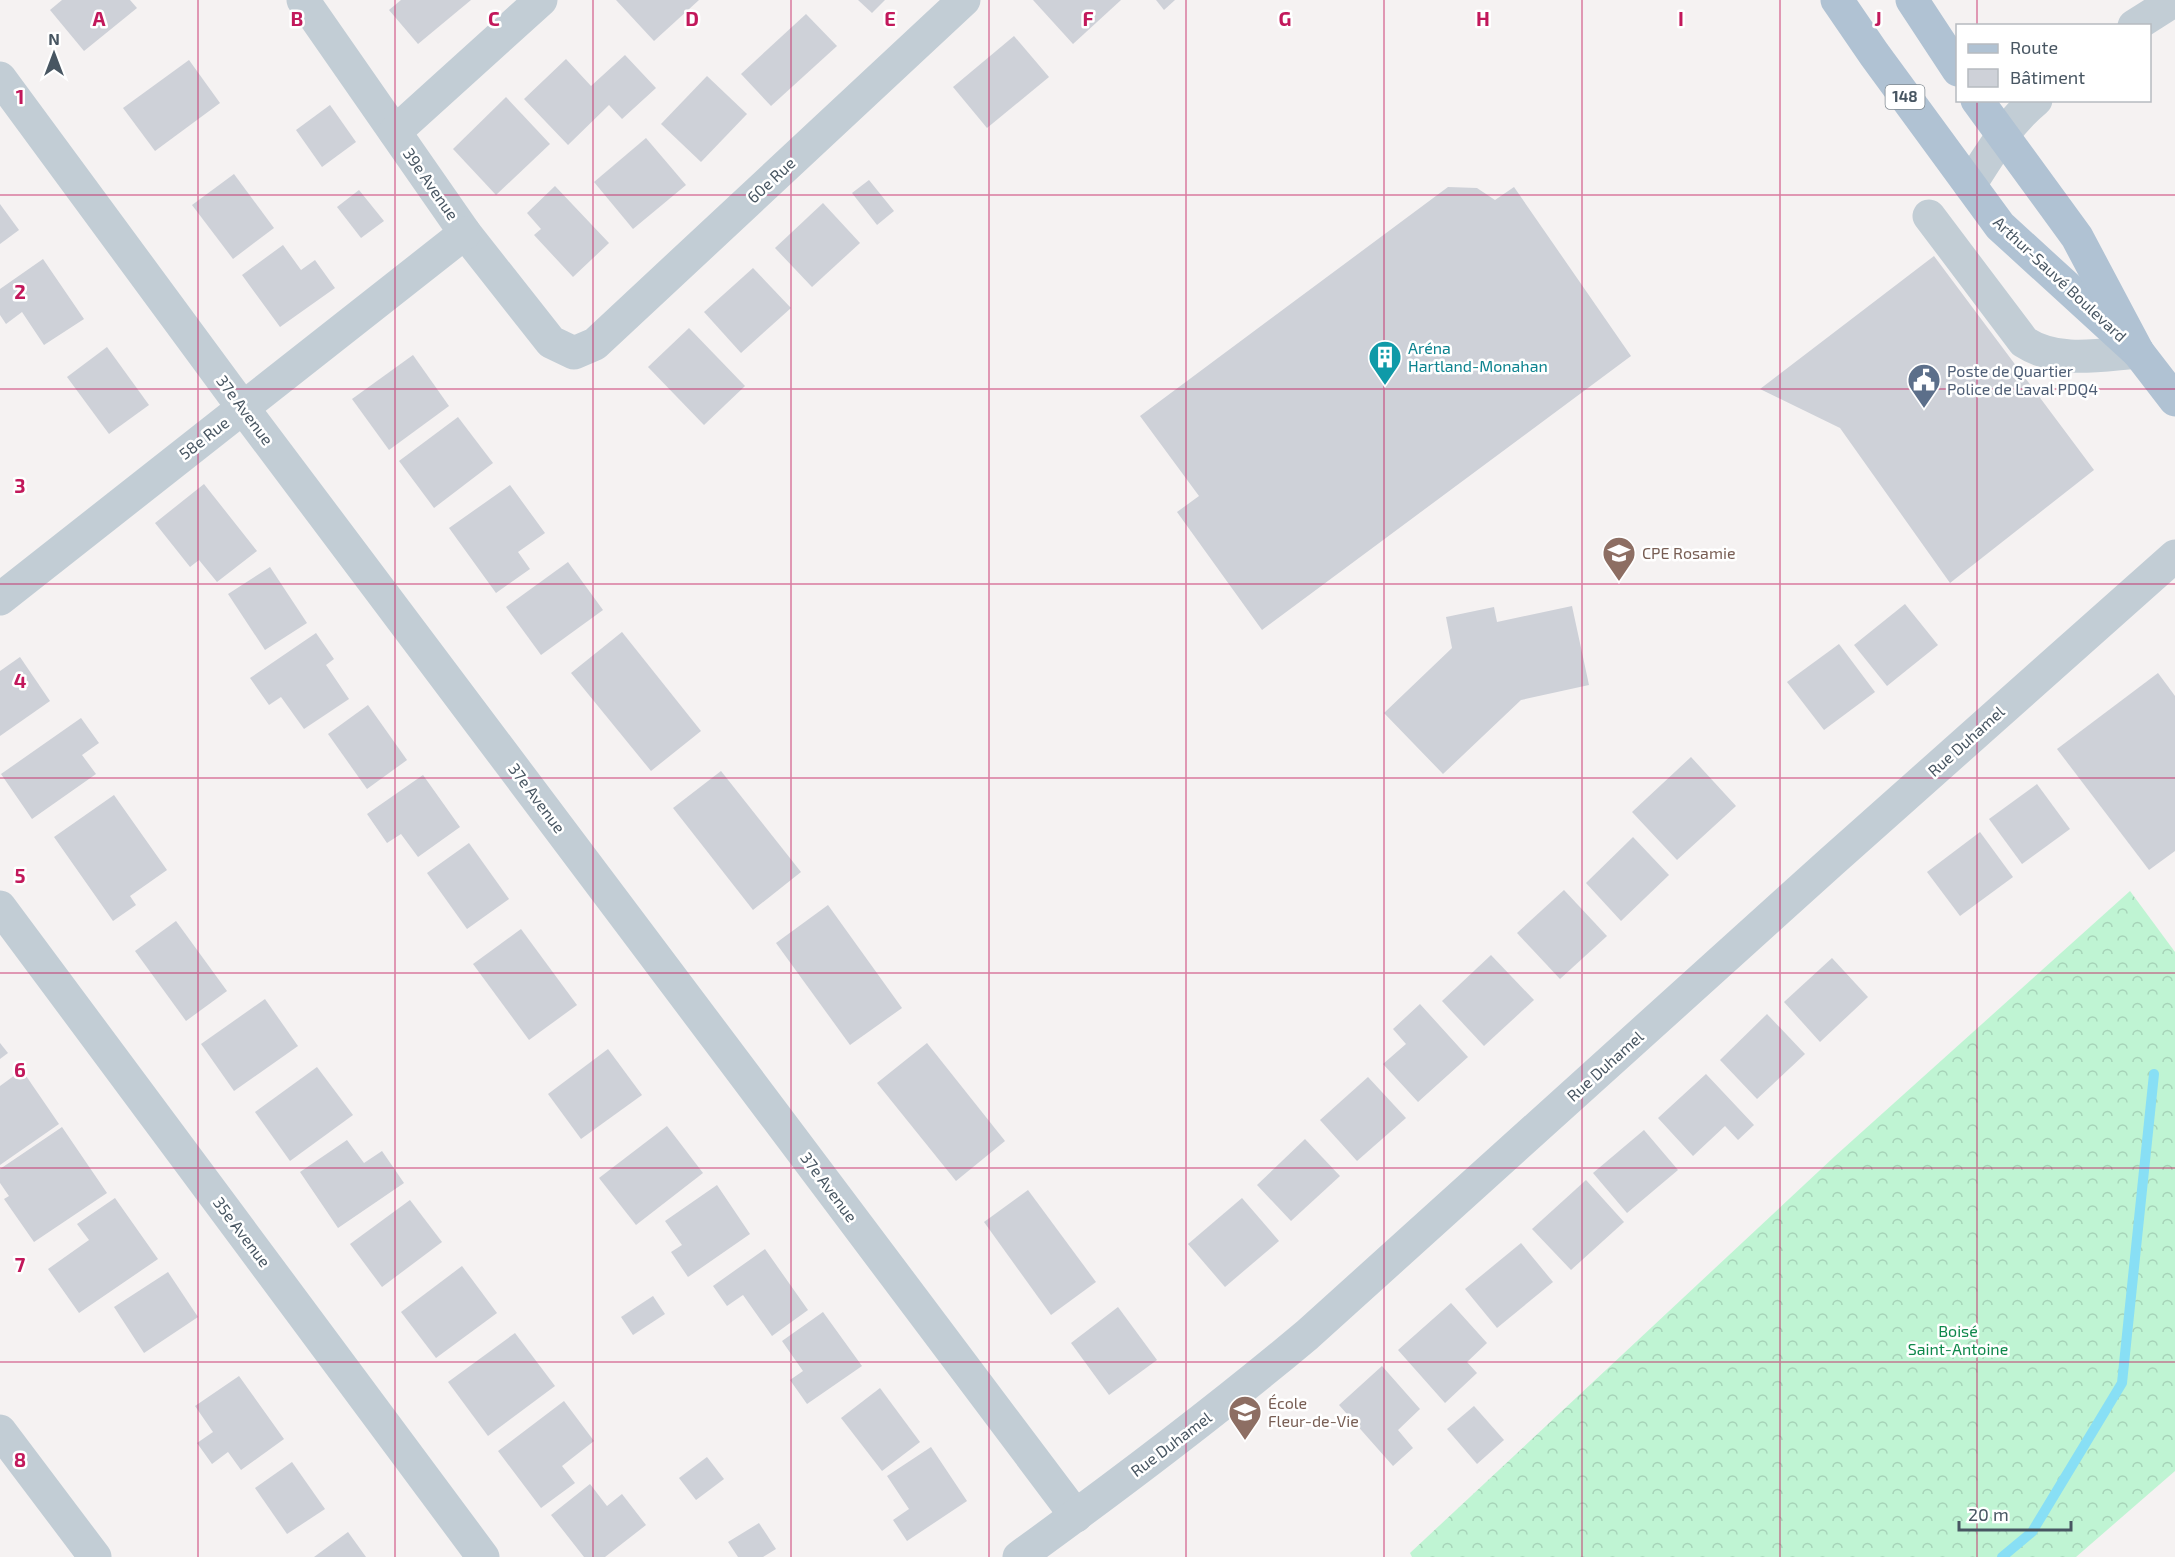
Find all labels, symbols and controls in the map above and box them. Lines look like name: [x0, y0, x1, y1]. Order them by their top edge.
text: A: [92, 6, 106, 30]
text: B: [291, 6, 303, 30]
text: C: [488, 6, 500, 30]
text: D: [685, 6, 699, 30]
text: E: [884, 6, 896, 30]
text: F: [1082, 6, 1094, 30]
text: G: [1279, 6, 1291, 30]
text: H: [1476, 6, 1490, 30]
text: I: [1678, 6, 1684, 30]
text: J: [1874, 6, 1882, 30]
north arrow: [24, 24, 84, 84]
legend: [1956, 24, 2151, 102]
text: N: [48, 29, 60, 48]
text: Route: [2010, 36, 2058, 58]
text: Bâtiment: [2010, 66, 2085, 88]
text: 1: [16, 84, 24, 108]
road number: 148: [1886, 85, 1924, 109]
street label: 39e Avenue: [400, 144, 463, 223]
street label: 60e Rue: [743, 153, 799, 207]
street label: Arthur-Sauvé Boulevard: [1990, 212, 2131, 345]
text: 2: [14, 279, 26, 303]
place label: Aréna Hartland-Monahan: [1408, 338, 1548, 375]
building icon: Aréna Hartland-Monahan: [1367, 339, 1403, 386]
place label: Poste de Quartier Police de Laval PDQ4: [1947, 361, 2098, 399]
public building icon: Poste de Quartier Police de Laval PDQ4: [1906, 362, 1942, 409]
street label: 37e Avenue: [213, 371, 278, 448]
street label: 58e Rue: [175, 412, 232, 463]
text: 3: [14, 473, 26, 497]
school or university icon: CPE Rosamie: [1601, 535, 1637, 582]
place label: CPE Rosamie: [1642, 543, 1735, 562]
text: 4: [14, 668, 27, 692]
street label: Rue Duhamel: [1924, 701, 2008, 780]
street label: 37e Avenue: [505, 759, 570, 836]
text: 5: [14, 863, 26, 887]
street label: Rue Duhamel: [1563, 1026, 1647, 1105]
text: 6: [14, 1057, 26, 1081]
street label: 37e Avenue: [797, 1148, 862, 1225]
street label: 35e Avenue: [210, 1193, 275, 1271]
text: 7: [15, 1252, 26, 1276]
park label: Boisé Saint-Antoine: [1908, 1321, 2008, 1358]
place label: École Fleur-de-Vie: [1268, 1393, 1359, 1430]
school or university icon: École Fleur-de-Vie: [1227, 1394, 1263, 1441]
street label: Rue Duhamel: [1127, 1407, 1215, 1480]
text: 8: [14, 1447, 26, 1471]
scale bar: [1959, 1494, 2072, 1532]
text: 20 m: [1968, 1503, 2009, 1525]

